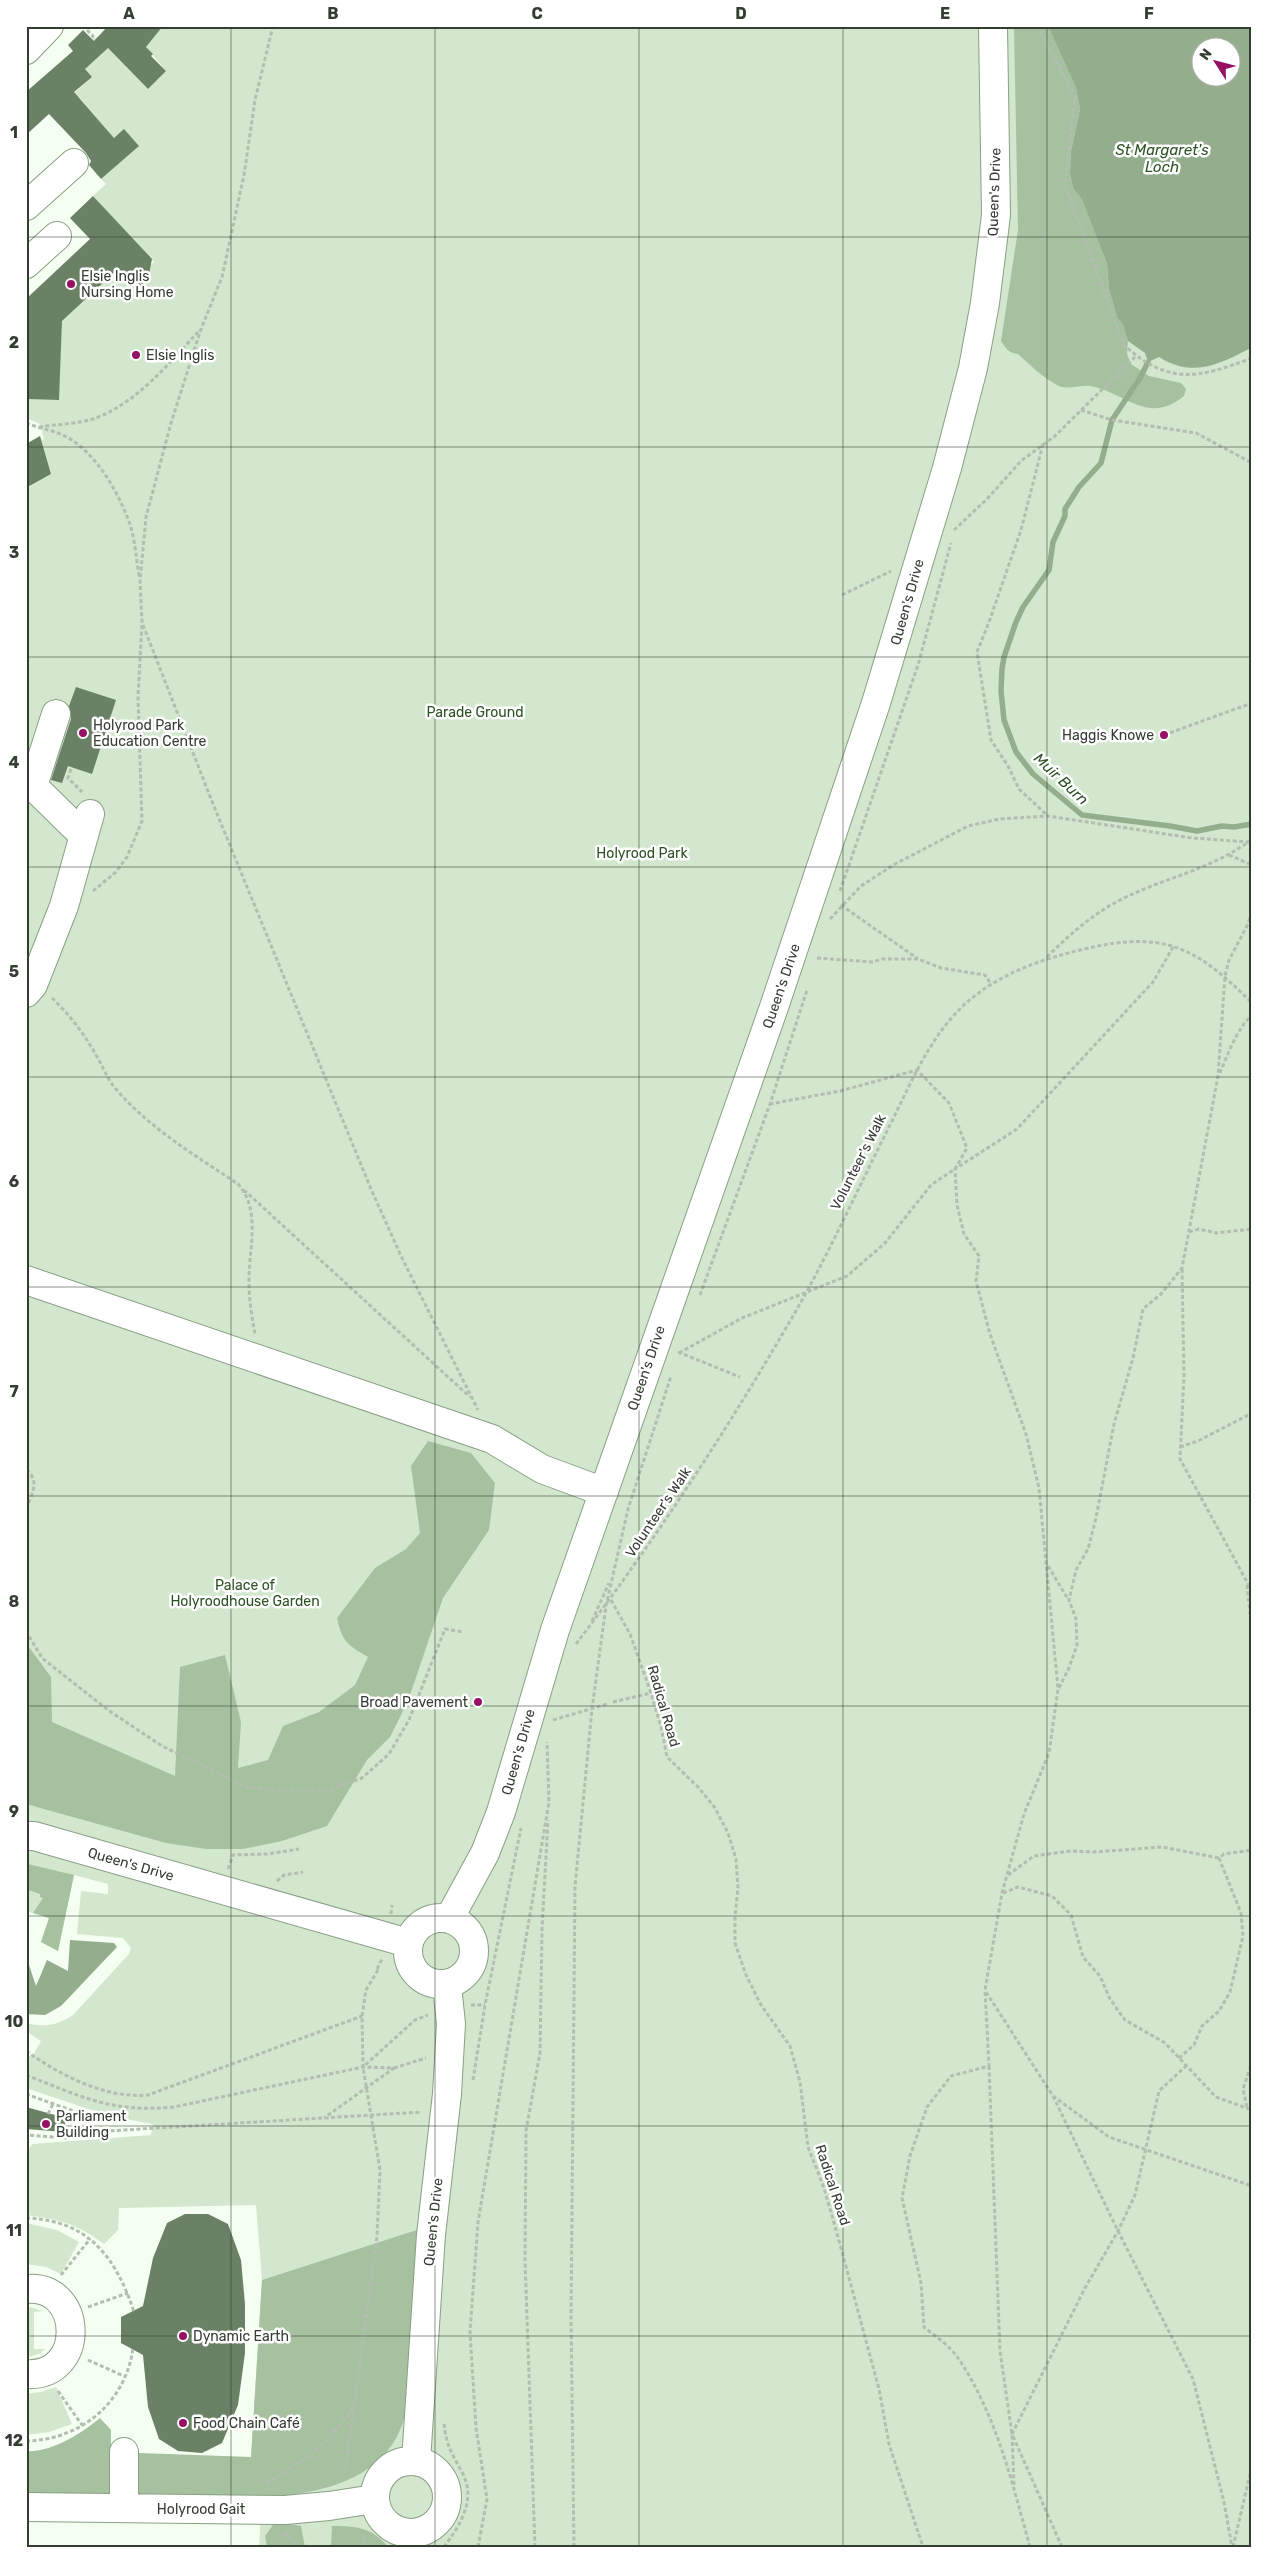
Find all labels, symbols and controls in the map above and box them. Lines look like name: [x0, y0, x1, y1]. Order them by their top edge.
text: A: [123, 4, 135, 23]
text: B: [327, 4, 339, 23]
text: C: [531, 4, 543, 23]
text: D: [735, 4, 747, 23]
text: E: [940, 4, 950, 23]
text: F: [1144, 4, 1154, 23]
north arrow: [1190, 38, 1240, 88]
text: N: [1196, 46, 1216, 64]
text: 1: [10, 123, 18, 142]
water label: St Margaret's Loch: [1115, 141, 1209, 176]
street label: Queen's Drive: [984, 147, 1005, 237]
place label: Elsie Inglis Nursing Home: [81, 268, 174, 301]
marker: Elsie Inglis Nursing Home: [65, 278, 77, 290]
text: 2: [9, 333, 19, 352]
place label: Elsie Inglis: [146, 347, 214, 364]
marker: Elsie Inglis: [130, 349, 142, 361]
text: 3: [9, 543, 19, 562]
street label: Queen's Drive: [887, 557, 928, 647]
park label: Parade Ground: [426, 704, 524, 721]
place label: Holyrood Park Education Centre: [93, 717, 207, 750]
marker: Holyrood Park Education Centre: [77, 727, 89, 739]
place label: Haggis Knowe: [1062, 727, 1154, 744]
marker: Haggis Knowe: [1158, 729, 1170, 741]
water label: Muir Burn: [1030, 749, 1092, 809]
text: 4: [9, 753, 20, 772]
park label: Holyrood Park: [596, 845, 688, 862]
street label: Queen's Drive: [759, 941, 804, 1031]
text: 5: [9, 962, 19, 981]
street label: Volunteer's Walk: [827, 1111, 890, 1213]
text: 6: [9, 1172, 19, 1191]
street label: Queen's Drive: [624, 1323, 669, 1413]
text: 7: [9, 1382, 19, 1401]
street label: Volunteer's Walk: [622, 1463, 695, 1561]
park label: Palace of Holyroodhouse Garden: [170, 1577, 320, 1610]
text: 8: [9, 1592, 20, 1611]
street label: Radical Road: [644, 1663, 683, 1749]
place label: Broad Pavement: [360, 1694, 469, 1711]
marker: Broad Pavement: [472, 1696, 484, 1708]
street label: Queen's Drive: [498, 1707, 539, 1797]
text: 9: [9, 1802, 19, 1821]
street label: Queen's Drive: [86, 1844, 176, 1885]
text: 10: [5, 2012, 24, 2031]
place label: Parliament Building: [56, 2108, 127, 2141]
marker: Parliament Building: [40, 2118, 52, 2130]
street label: Radical Road: [811, 2143, 854, 2228]
street label: Queen's Drive: [420, 2177, 447, 2267]
text: 11: [6, 2221, 22, 2240]
place label: Dynamic Earth: [193, 2328, 289, 2345]
marker: Dynamic Earth: [177, 2330, 189, 2342]
place label: Food Chain Café: [193, 2415, 300, 2432]
marker: Food Chain Café: [177, 2417, 189, 2429]
text: 12: [5, 2431, 23, 2450]
street label: Holyrood Gait: [157, 2501, 246, 2518]

